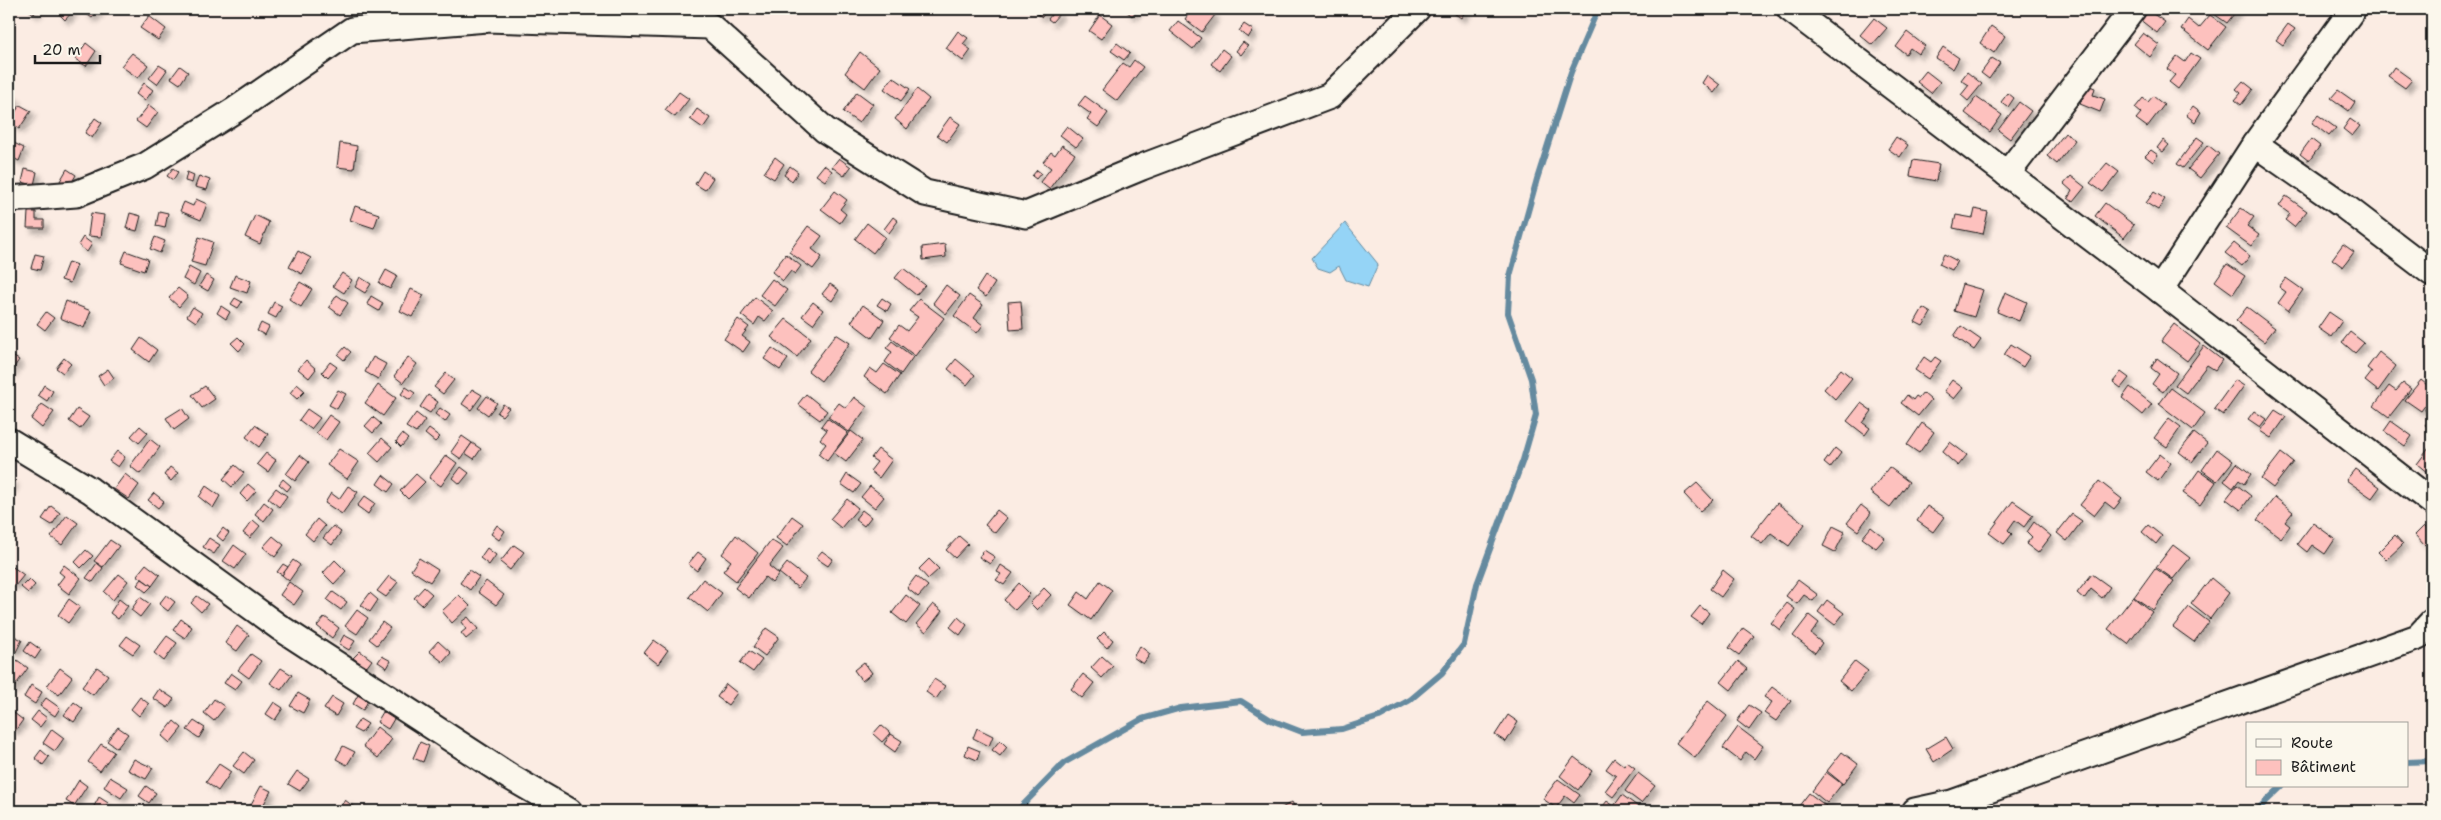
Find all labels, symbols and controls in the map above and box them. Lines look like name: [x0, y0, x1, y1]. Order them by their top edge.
scale bar: [35, 32, 100, 64]
text: 20 m: [42, 40, 81, 60]
legend: [2246, 722, 2408, 788]
text: Route: [2291, 733, 2333, 753]
text: Bâtiment: [2291, 757, 2356, 777]

